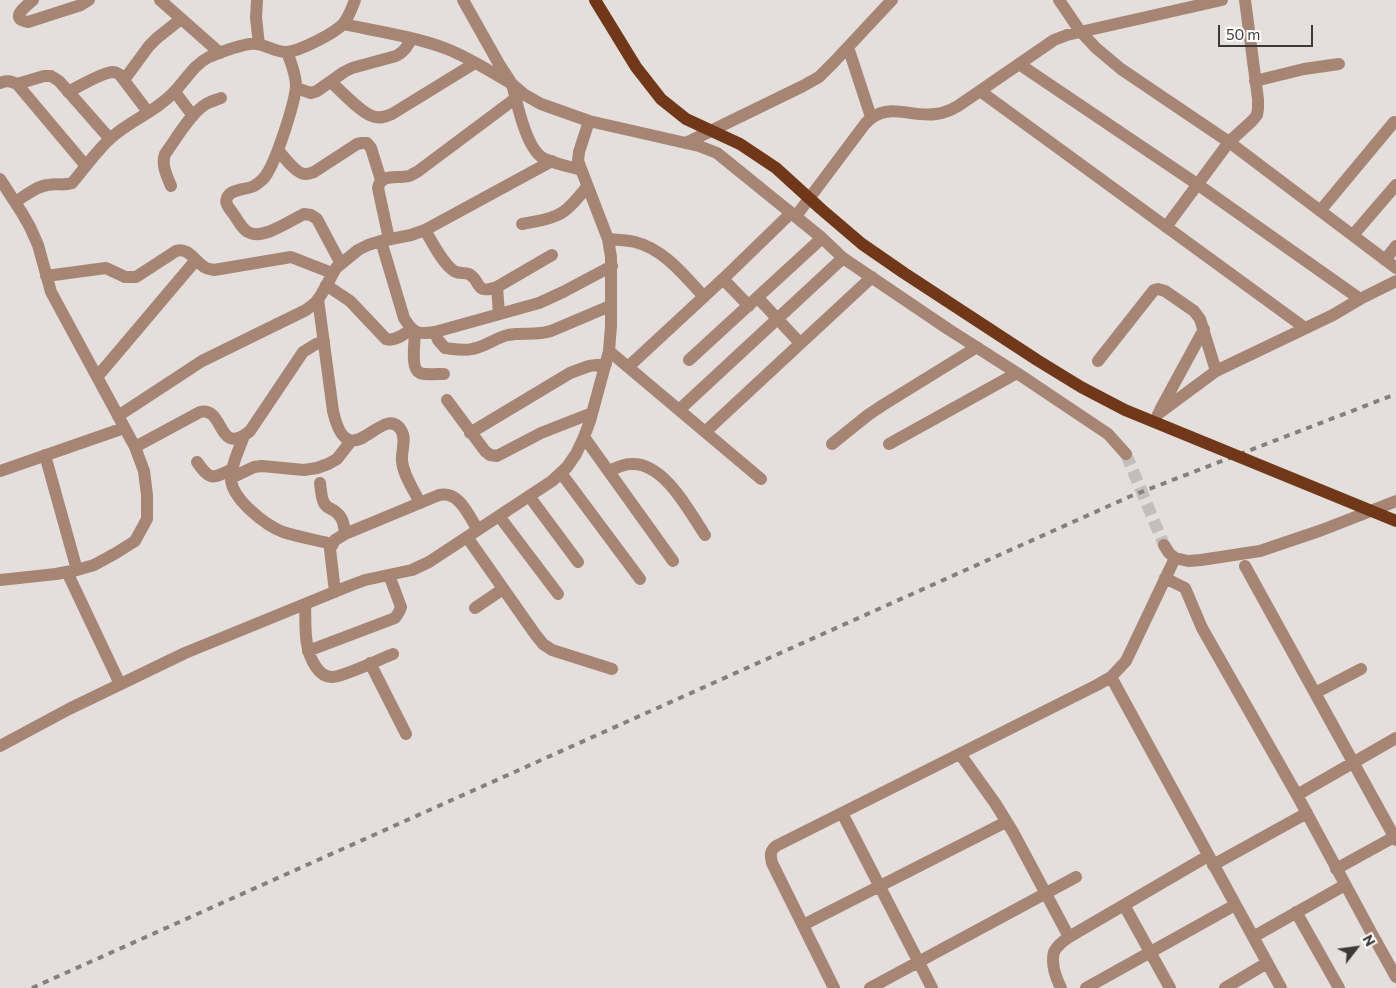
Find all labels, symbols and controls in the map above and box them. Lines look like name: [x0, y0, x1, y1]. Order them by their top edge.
scale bar: [1221, 15, 1316, 47]
text: 50 m: [1226, 25, 1260, 43]
north arrow: [1331, 923, 1381, 973]
text: N: [1359, 931, 1379, 949]

